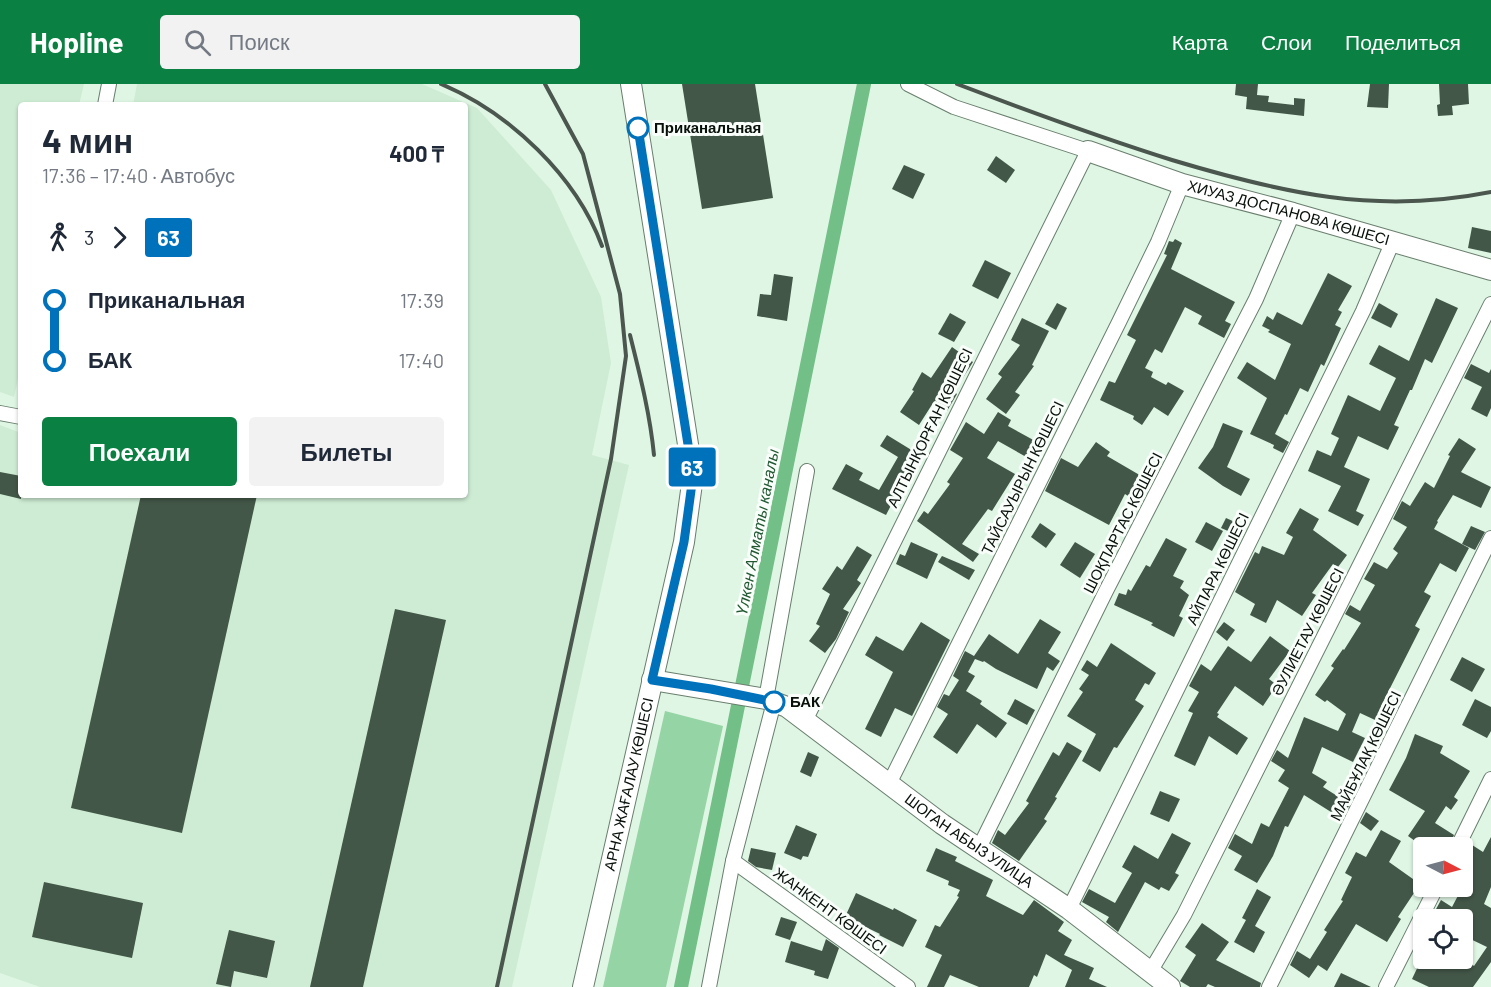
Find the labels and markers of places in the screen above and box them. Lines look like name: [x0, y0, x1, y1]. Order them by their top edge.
marker: Приканальная: [627, 117, 649, 139]
place label: Приканальная: [654, 118, 761, 136]
marker: БАК: [763, 691, 785, 713]
place label: БАК: [790, 692, 821, 710]

